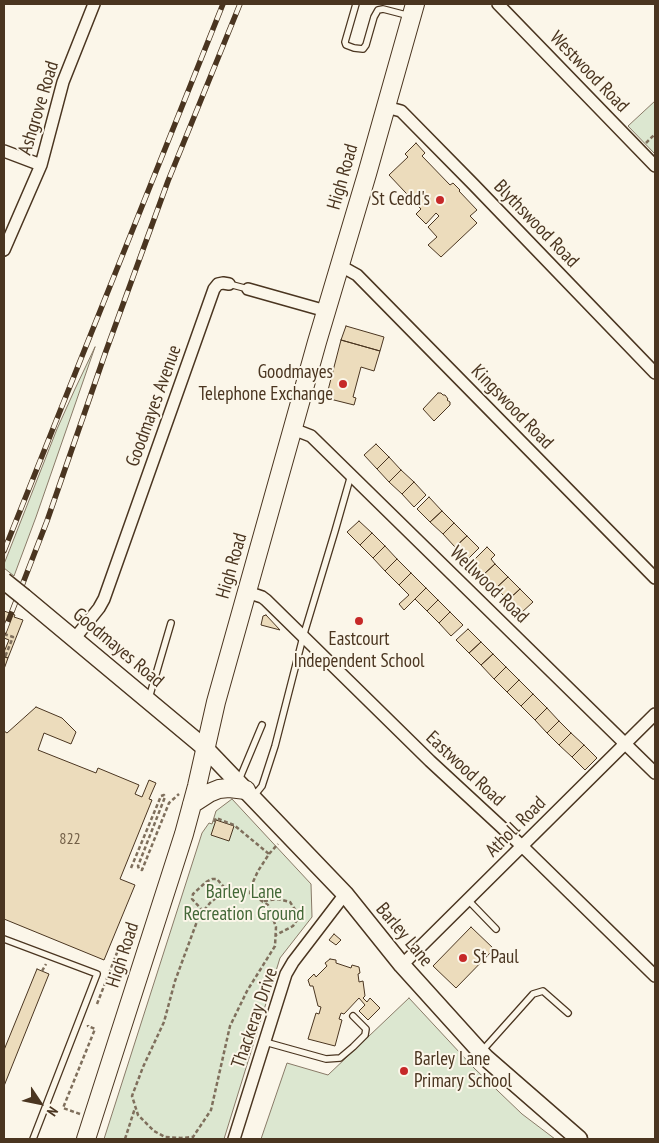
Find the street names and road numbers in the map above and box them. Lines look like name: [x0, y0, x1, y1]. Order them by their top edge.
street label: Westwood Road: [545, 27, 633, 117]
street label: Ashgrove Road: [14, 58, 64, 158]
street label: High Road: [323, 142, 363, 212]
street label: Blythswood Road: [489, 176, 583, 272]
street label: Goodmayes Avenue: [121, 342, 187, 470]
street label: Kingswood Road: [466, 360, 558, 454]
street label: High Road: [212, 531, 252, 601]
street label: Wellwood Road: [445, 542, 533, 628]
street label: Goodmayes Road: [68, 603, 168, 693]
street label: Eastwood Road: [421, 727, 509, 811]
street label: Atholl Road: [481, 792, 551, 862]
street label: Barley Lane: [371, 898, 437, 972]
street label: High Road: [102, 919, 144, 991]
street label: Thackeray Drive: [227, 965, 283, 1071]

